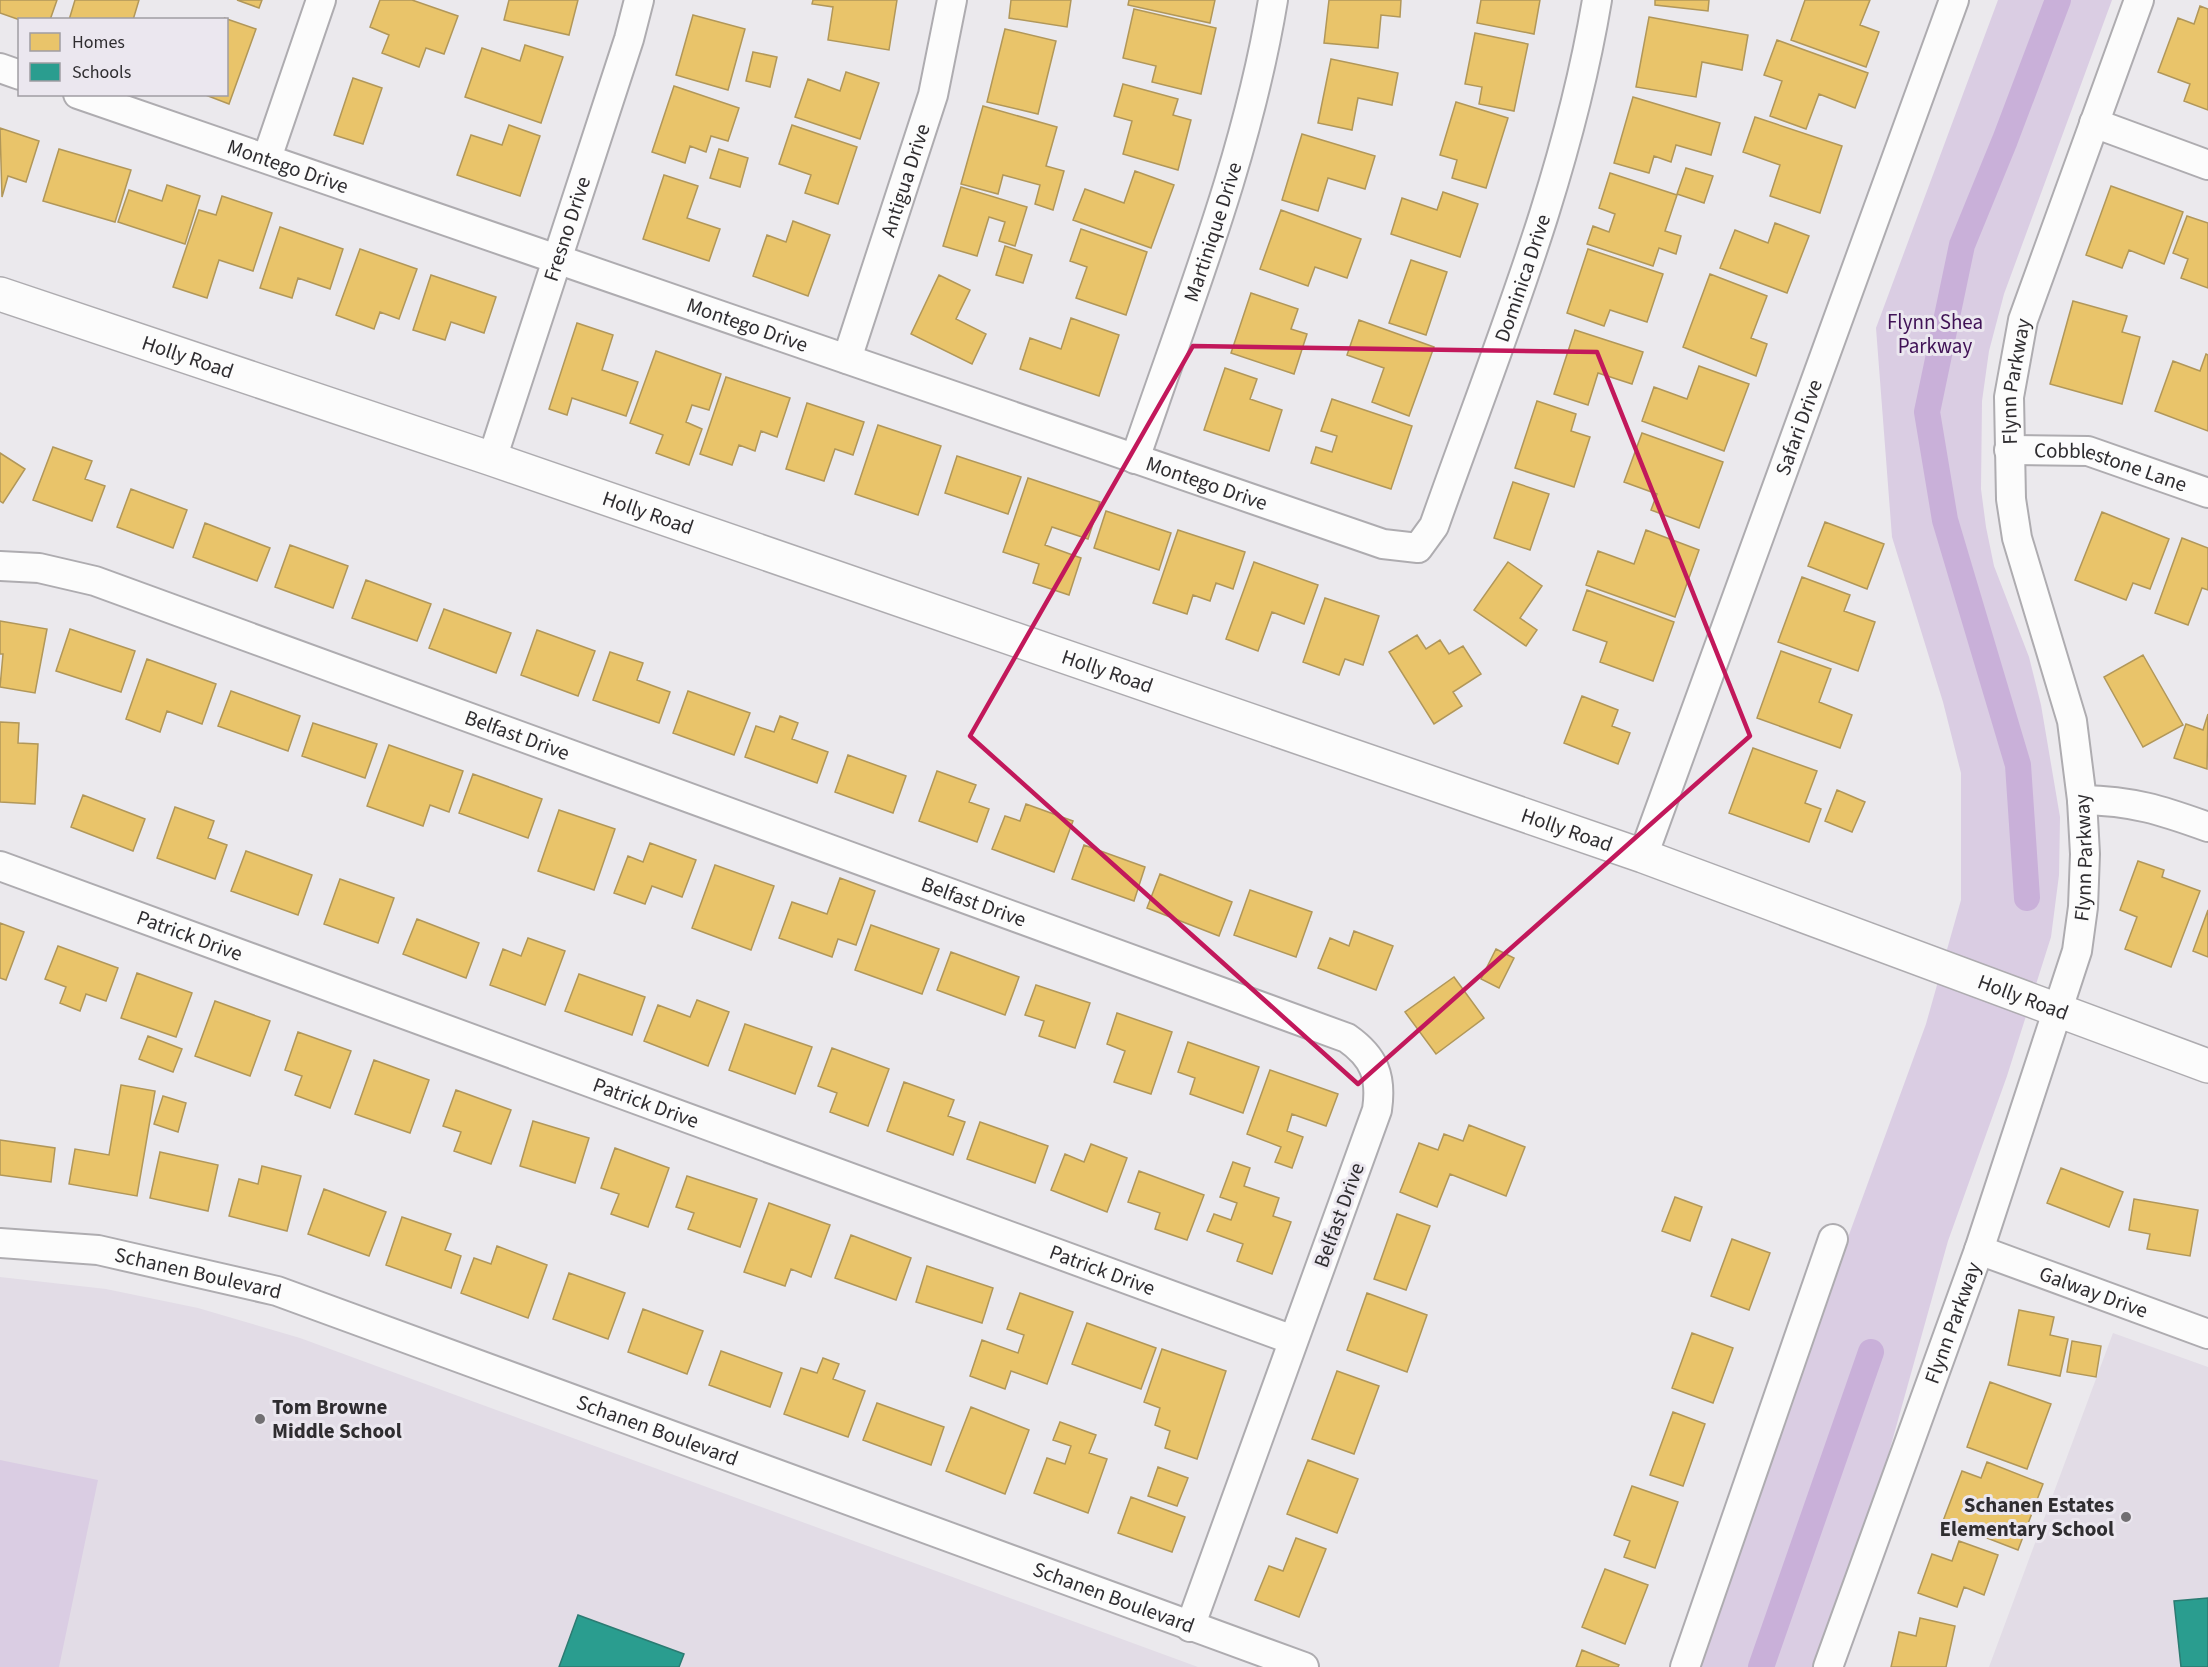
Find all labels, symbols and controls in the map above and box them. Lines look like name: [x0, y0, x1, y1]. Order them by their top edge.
legend: [18, 18, 228, 96]
text: Homes: [72, 30, 125, 55]
text: Schools: [72, 60, 131, 85]
street label: Antigua Drive: [873, 120, 938, 241]
street label: Montego Drive: [223, 132, 353, 201]
street label: Martinique Drive: [1176, 158, 1249, 306]
street label: Fresno Drive: [536, 173, 598, 285]
street label: Dominica Drive: [1487, 210, 1558, 346]
street label: Montego Drive: [683, 290, 812, 360]
park label: Flynn Shea Parkway: [1887, 307, 1983, 361]
street label: Flynn Parkway: [1994, 316, 2038, 445]
street label: Holly Road: [138, 328, 237, 386]
street label: Safari Drive: [1767, 375, 1830, 480]
street label: Cobblestone Lane: [2034, 435, 2191, 499]
street label: Montego Drive: [1142, 448, 1272, 518]
street label: Holly Road: [598, 483, 698, 542]
street label: Holly Road: [1058, 642, 1157, 701]
street label: Belfast Drive: [461, 702, 574, 768]
street label: Flynn Parkway: [2066, 792, 2100, 923]
street label: Holly Road: [1517, 800, 1617, 859]
street label: Belfast Drive: [917, 869, 1030, 935]
street label: Patrick Drive: [133, 902, 247, 969]
street label: Holly Road: [1973, 967, 2073, 1028]
street label: Patrick Drive: [589, 1070, 703, 1136]
street label: Belfast Drive: [1306, 1158, 1372, 1272]
street label: Patrick Drive: [1045, 1237, 1159, 1303]
street label: Schanen Boulevard: [112, 1239, 284, 1307]
street label: Flynn Parkway: [1917, 1258, 1988, 1388]
street label: Galway Drive: [2035, 1258, 2152, 1326]
street label: Schanen Boulevard: [572, 1387, 743, 1474]
place label: Tom Browne Middle School: [272, 1392, 402, 1446]
marker: Tom Browne Middle School: [253, 1412, 267, 1426]
place label: Schanen Estates Elementary School: [1940, 1490, 2114, 1544]
marker: Schanen Estates Elementary School: [2119, 1510, 2133, 1524]
street label: Schanen Boulevard: [1029, 1554, 1199, 1641]

